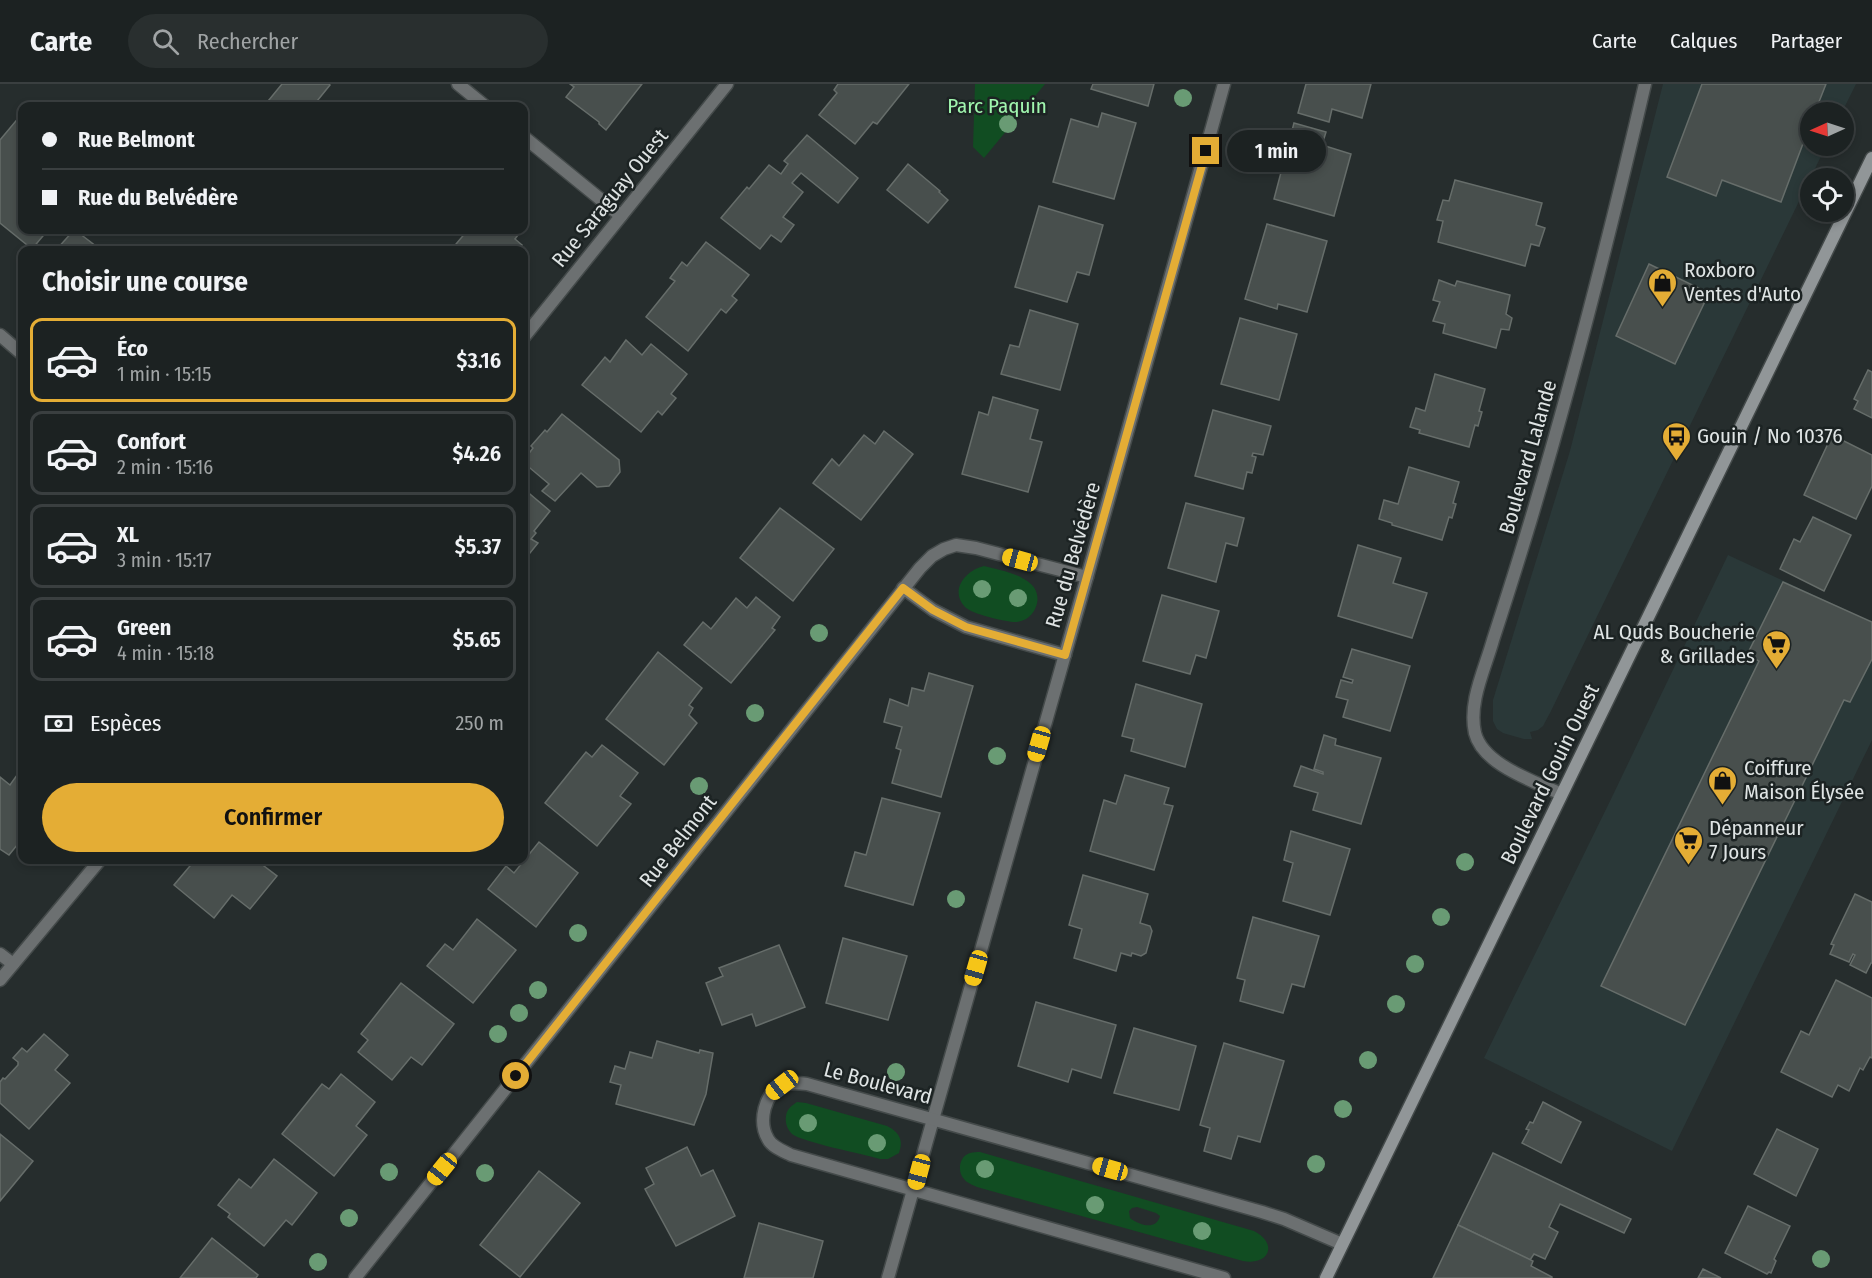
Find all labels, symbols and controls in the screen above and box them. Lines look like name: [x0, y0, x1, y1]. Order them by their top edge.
search box: [128, 14, 548, 68]
text: Carte: [30, 25, 92, 58]
icon: search: [149, 25, 182, 58]
text: Rechercher: [197, 28, 298, 55]
text: Carte: [1592, 28, 1637, 54]
text: Calques: [1670, 28, 1737, 54]
text: Partager: [1770, 28, 1842, 54]
park label: Parc Paquin: [947, 93, 1047, 119]
north arrow: [1800, 102, 1854, 156]
map controls: [1800, 102, 1854, 222]
street label: Rue Saraguay Ouest: [546, 123, 674, 272]
text: Rue Belmont: [78, 126, 195, 153]
callout: 1 min: [1227, 130, 1326, 172]
route end: [1192, 137, 1219, 164]
text: 1 min: [1255, 139, 1298, 163]
button: locate: [1800, 168, 1854, 222]
text: Rue du Belvédère: [78, 184, 238, 211]
place label: Roxboro Ventes d'Auto: [1684, 257, 1801, 307]
text: Choisir une course: [42, 266, 248, 298]
shop icon: Roxboro Ventes d'Auto: [1647, 266, 1679, 308]
icon: car: [45, 333, 99, 387]
text: Éco: [117, 335, 148, 362]
text: $3.16: [457, 347, 501, 374]
text: 1 min · 15:15: [117, 362, 211, 386]
street label: Boulevard Lalande: [1494, 377, 1562, 537]
bus stop icon: Gouin / No 10376: [1660, 420, 1692, 462]
place label: Gouin / No 10376: [1697, 423, 1843, 449]
icon: car: [45, 426, 99, 480]
text: Confort: [117, 428, 186, 455]
text: $4.26: [453, 440, 501, 467]
text: 2 min · 15:16: [117, 455, 213, 479]
street label: Rue du Belvédère: [1040, 479, 1106, 631]
icon: car: [45, 519, 99, 573]
text: XL: [117, 521, 139, 548]
text: $5.37: [455, 533, 501, 560]
car: [1000, 547, 1040, 573]
text: 3 min · 15:17: [117, 548, 212, 572]
icon: car: [45, 612, 99, 666]
text: Green: [117, 614, 171, 641]
place label: AL Quds Boucherie & Grillades: [1593, 619, 1755, 669]
text: $5.65: [453, 626, 501, 653]
supermarket icon: AL Quds Boucherie & Grillades: [1760, 628, 1792, 670]
text: 4 min · 15:18: [117, 641, 214, 665]
street label: Boulevard Gouin Ouest: [1495, 680, 1605, 868]
icon: cash: [42, 707, 75, 740]
text: Espèces: [90, 710, 161, 737]
text: 250 m: [456, 711, 504, 735]
car: [1025, 724, 1053, 764]
place label: Coiffure Maison Élysée: [1744, 755, 1865, 805]
shop icon: Coiffure Maison Élysée: [1707, 764, 1739, 806]
button: Confirmer: [42, 783, 504, 852]
street label: Rue Belmont: [634, 789, 722, 892]
place label: Dépanneur 7 Jours: [1709, 815, 1804, 865]
supermarket icon: Dépanneur 7 Jours: [1672, 824, 1704, 866]
car: [962, 948, 990, 988]
street label: Le Boulevard: [821, 1056, 935, 1110]
route start: [502, 1062, 529, 1089]
car: [762, 1067, 802, 1103]
car: [424, 1149, 460, 1189]
car: [906, 1152, 932, 1192]
car: [1090, 1155, 1130, 1183]

